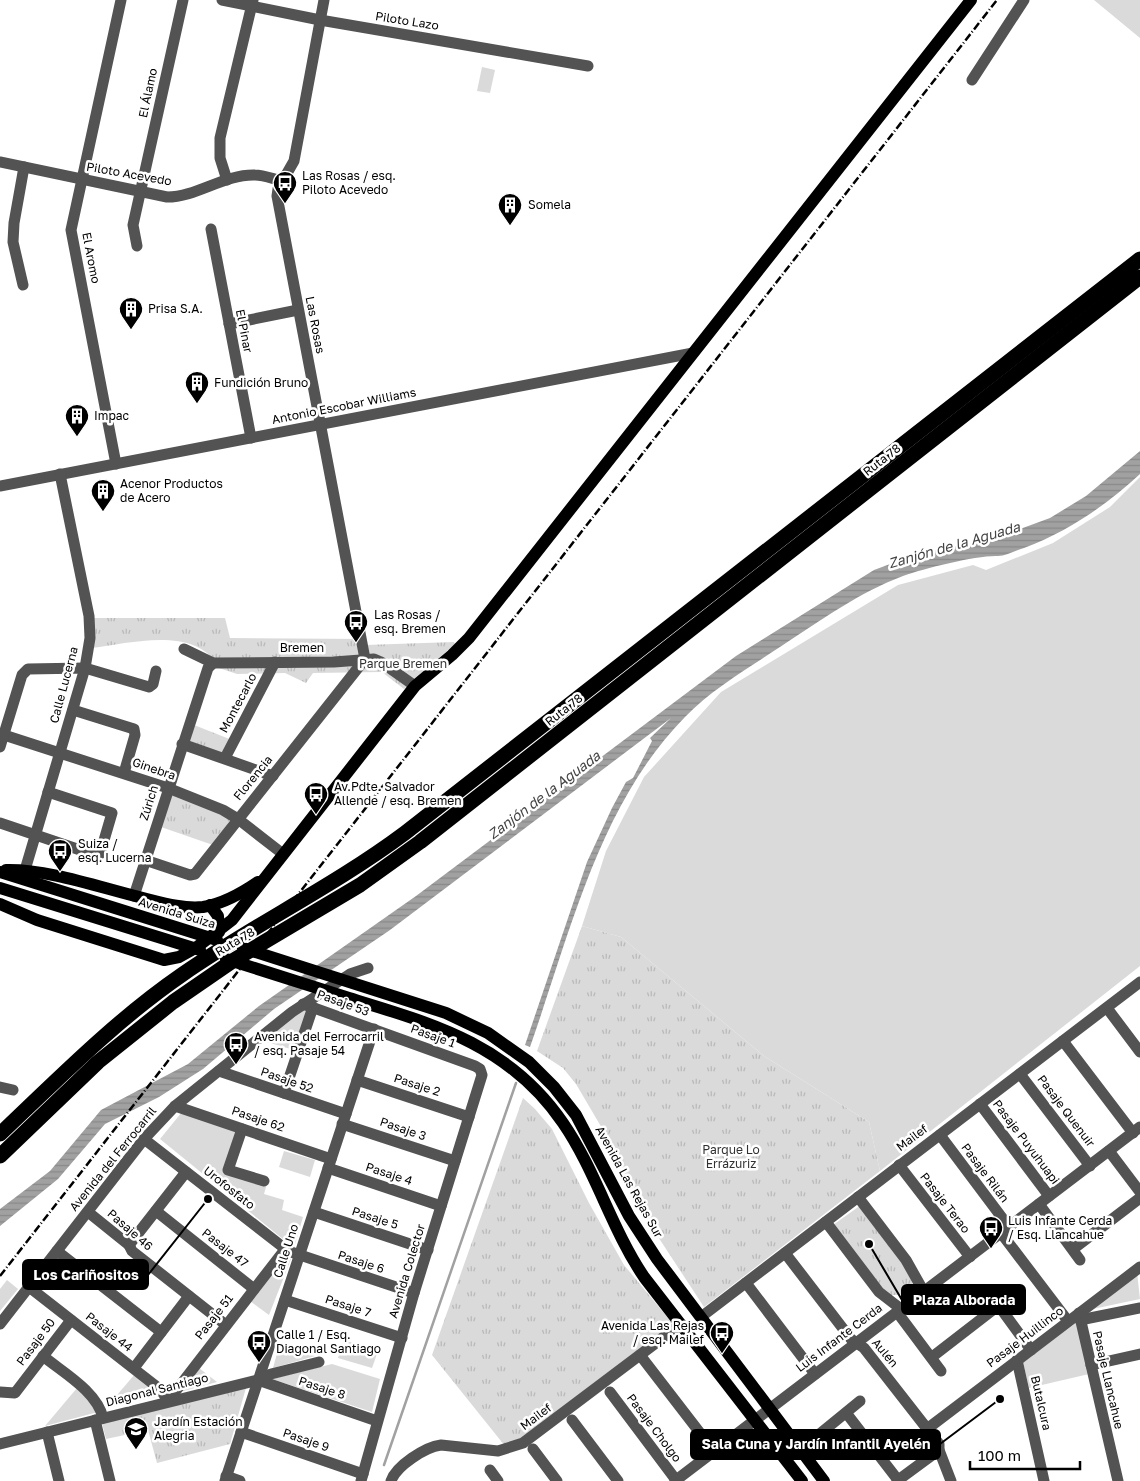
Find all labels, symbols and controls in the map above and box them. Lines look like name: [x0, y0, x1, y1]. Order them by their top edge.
street label: Piloto Lazo: [374, 8, 440, 33]
street label: El Álamo: [135, 67, 160, 119]
street label: Piloto Acevedo: [85, 159, 173, 188]
place label: Las Rosas / esq. Piloto Acevedo: [302, 168, 396, 197]
bus stop icon: Las Rosas / esq. Piloto Acevedo: [272, 170, 298, 204]
building icon: Somela: [497, 192, 523, 226]
place label: Somela: [528, 197, 571, 212]
street label: El Aromo: [79, 231, 104, 285]
street label: Las Rosas: [303, 295, 328, 355]
building icon: Prisa S.A.: [118, 296, 144, 330]
place label: Prisa S.A.: [148, 301, 203, 316]
street label: El Pinar: [233, 308, 256, 354]
building icon: Fundición Bruno: [184, 370, 210, 404]
place label: Fundición Bruno: [214, 375, 308, 390]
street label: Antonio Escobar Williams: [270, 384, 417, 427]
building icon: Impac: [64, 403, 90, 437]
place label: Impac: [94, 408, 130, 423]
street label: Ruta 78: [860, 440, 903, 479]
place label: Acenor Productos de Acero: [120, 476, 223, 505]
building icon: Acenor Productos de Acero: [90, 478, 116, 512]
water label: Zanjón de la Aguada: [886, 517, 1023, 571]
place label: Las Rosas / esq. Bremen: [374, 607, 446, 636]
bus stop icon: Las Rosas / esq. Bremen: [343, 609, 369, 643]
street label: Bremen: [280, 640, 324, 655]
street label: Calle Lucerna: [46, 645, 81, 725]
park label: Parque Bremen: [359, 656, 447, 671]
street label: Montecarlo: [216, 670, 260, 735]
street label: Ruta 78: [542, 690, 585, 729]
water label: Zanjón de la Aguada: [484, 746, 604, 842]
street label: Florencia: [230, 752, 275, 803]
street label: Ginebra: [131, 754, 178, 783]
place label: Av.Pdte. Salvador Allende / esq. Bremen: [334, 779, 462, 808]
bus stop icon: Av.Pdte. Salvador Allende / esq. Bremen: [303, 781, 329, 815]
street label: Zúrich: [136, 783, 161, 822]
place label: Suiza / esq. Lucerna: [78, 836, 152, 865]
bus stop icon: Suiza / esq. Lucerna: [47, 838, 73, 872]
street label: Avenida Suiza: [137, 894, 217, 931]
street label: Ruta 78: [212, 924, 257, 959]
street label: Pasaje 53: [315, 986, 371, 1019]
street label: Pasaje 1: [409, 1021, 458, 1051]
place label: Avenida del Ferrocarril / esq. Pasaje 54: [254, 1029, 384, 1058]
bus stop icon: Avenida del Ferrocarril / esq. Pasaje 54: [223, 1031, 249, 1065]
street label: Pasaje 52: [259, 1064, 316, 1096]
street label: Pasaje 2: [392, 1070, 442, 1099]
street label: Pasaje Quenuir: [1034, 1072, 1099, 1150]
street label: Pasaje Puyuhuapi: [990, 1096, 1063, 1187]
street label: Pasaje 62: [230, 1102, 287, 1135]
street label: Avenida del Ferrocarril: [66, 1103, 159, 1214]
street label: Pasaje 3: [378, 1114, 428, 1143]
street label: Mailef: [893, 1121, 931, 1154]
street label: Avenida Las Rejas Sur: [592, 1123, 667, 1241]
street label: Pasaje Rilán: [958, 1140, 1013, 1205]
park label: Parque Lo Errázuriz: [702, 1142, 760, 1171]
street label: Pasaje 4: [364, 1159, 414, 1188]
street label: Urofosfato: [201, 1163, 258, 1212]
street label: Pasaje Terao: [917, 1169, 974, 1236]
street label: Pasaje 5: [350, 1203, 400, 1232]
street label: Pasaje 46: [104, 1206, 156, 1253]
place label: Luis Infante Cerda / Esq. Llancahue: [1008, 1213, 1112, 1242]
bus stop icon: Luis Infante Cerda / Esq. Llancahue: [978, 1215, 1004, 1249]
street label: Calle Uno: [270, 1222, 301, 1280]
street label: Avenida Colector: [385, 1222, 428, 1320]
street label: Pasaje 47: [199, 1225, 251, 1270]
street label: Pasaje 6: [336, 1247, 386, 1276]
callout: Los Cariñositos: [23, 1260, 148, 1289]
text: Los Cariñositos: [33, 1266, 139, 1283]
callout: Plaza Alborada: [902, 1285, 1025, 1314]
street label: Pasaje 51: [191, 1291, 236, 1342]
street label: Pasaje 7: [323, 1291, 373, 1320]
text: Plaza Alborada: [913, 1291, 1015, 1308]
street label: Luis Infante Cerda: [793, 1300, 885, 1375]
street label: Pasaje Huillinco: [983, 1303, 1066, 1370]
street label: Pasaje 44: [83, 1309, 136, 1355]
street label: Pasaje 50: [13, 1315, 58, 1368]
place label: Avenida Las Rejas / esq. Mailef: [601, 1318, 705, 1347]
bus stop icon: Avenida Las Rejas / esq. Mailef: [709, 1320, 735, 1354]
place label: Calle 1 / Esq. Diagonal Santiago: [276, 1327, 381, 1356]
bus stop icon: Calle 1 / Esq. Diagonal Santiago: [246, 1329, 272, 1363]
street label: Pasaje Llancahue: [1090, 1329, 1127, 1431]
street label: Aulén: [869, 1335, 902, 1370]
street label: Diagonal Santiago: [104, 1370, 210, 1410]
street label: Pasaje 8: [297, 1373, 347, 1402]
street label: Butalcura: [1028, 1374, 1055, 1432]
street label: Pasaje Cholgo: [624, 1390, 685, 1465]
street label: Mailef: [517, 1400, 555, 1433]
place label: Jardín Estación Alegria: [154, 1414, 243, 1443]
school or university icon: Jardín Estación Alegria: [123, 1416, 149, 1450]
street label: Pasaje 9: [281, 1425, 331, 1454]
callout: Sala Cuna y Jardín Infantil Ayelén: [691, 1430, 940, 1459]
text: Sala Cuna y Jardín Infantil Ayelén: [701, 1435, 931, 1452]
scale bar: [970, 1438, 1080, 1470]
text: 100 m: [978, 1446, 1021, 1464]

